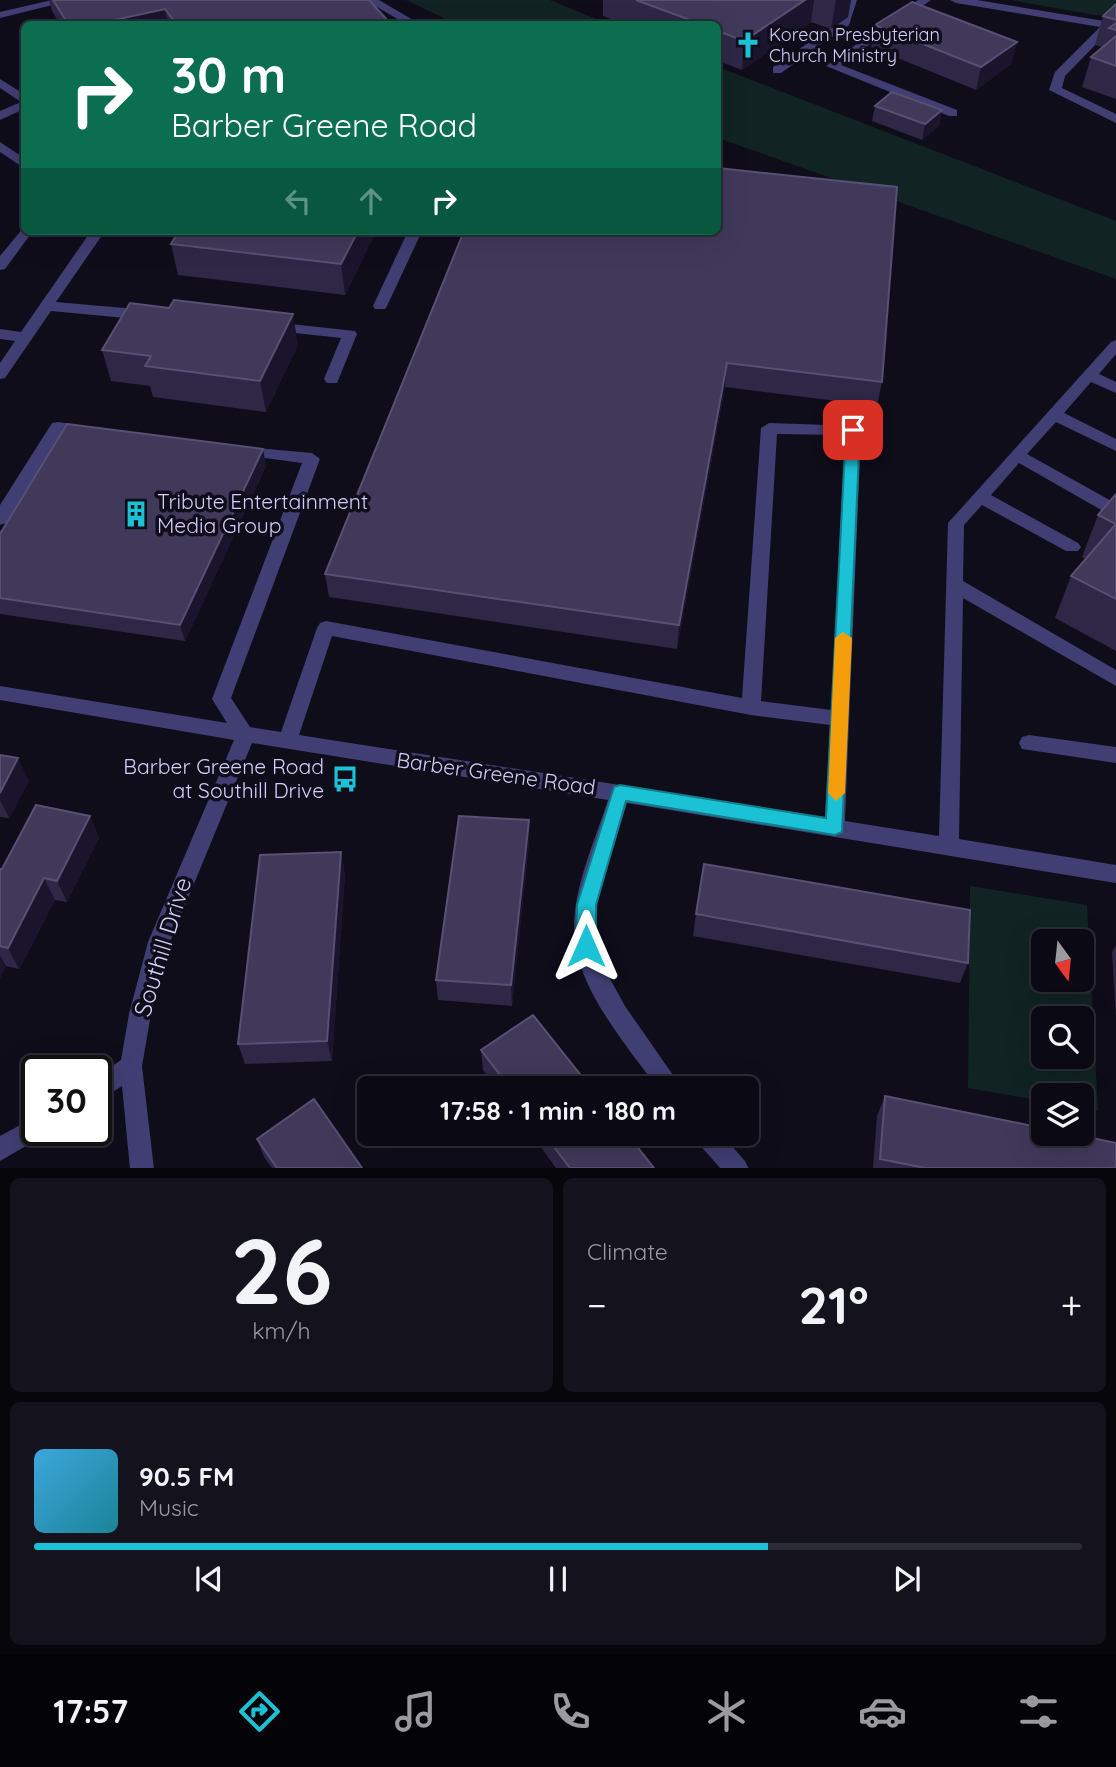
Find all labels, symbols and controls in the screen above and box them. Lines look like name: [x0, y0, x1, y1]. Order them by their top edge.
place label: Korean Presbyterian Church Ministry: [769, 23, 940, 67]
church icon: Korean Presbyterian Church Ministry: [733, 30, 763, 60]
text: 30 m: [171, 44, 286, 105]
icon: right: [56, 49, 147, 140]
text: Barber Greene Road: [171, 105, 477, 145]
icon: left: [279, 182, 317, 220]
icon: ahead: [352, 182, 390, 220]
icon: right: [425, 182, 463, 220]
pin: [823, 400, 883, 460]
icon: arrive: [834, 411, 872, 449]
place label: Tribute Entertainment Media Group: [157, 488, 368, 538]
building icon: Tribute Entertainment Media Group: [121, 499, 151, 529]
street label: Barber Greene Road: [395, 746, 597, 800]
place label: Barber Greene Road at Southill Drive: [123, 753, 324, 803]
bus stop icon: Barber Greene Road at Southill Drive: [330, 764, 360, 794]
street label: Southill Drive: [127, 874, 197, 1020]
position arrow: [549, 909, 623, 983]
north arrow: [1031, 929, 1094, 992]
map controls: [1031, 929, 1094, 1146]
button: search: [1031, 1006, 1094, 1069]
speed limit sign: 30: [21, 1055, 112, 1146]
button: layers: [1031, 1083, 1094, 1146]
text: 17:58 · 1 min · 180 m: [440, 1094, 676, 1127]
text: 26: [230, 1213, 333, 1327]
text: Climate: [587, 1237, 668, 1266]
text: 21°: [799, 1272, 869, 1337]
text: −: [587, 1281, 607, 1329]
text: +: [1061, 1281, 1082, 1329]
text: km/h: [252, 1316, 311, 1345]
text: 90.5 FM: [139, 1460, 234, 1493]
text: Music: [139, 1493, 199, 1522]
icon: previous: [190, 1560, 228, 1598]
icon: pause: [539, 1560, 577, 1598]
icon: next: [888, 1560, 926, 1598]
icon: directions: [235, 1687, 284, 1736]
icon: music: [391, 1687, 440, 1736]
icon: phone: [546, 1687, 595, 1736]
icon: climate: [702, 1687, 751, 1736]
icon: car: [858, 1687, 907, 1736]
icon: filters: [1014, 1687, 1063, 1736]
text: 17:57: [53, 1691, 128, 1731]

